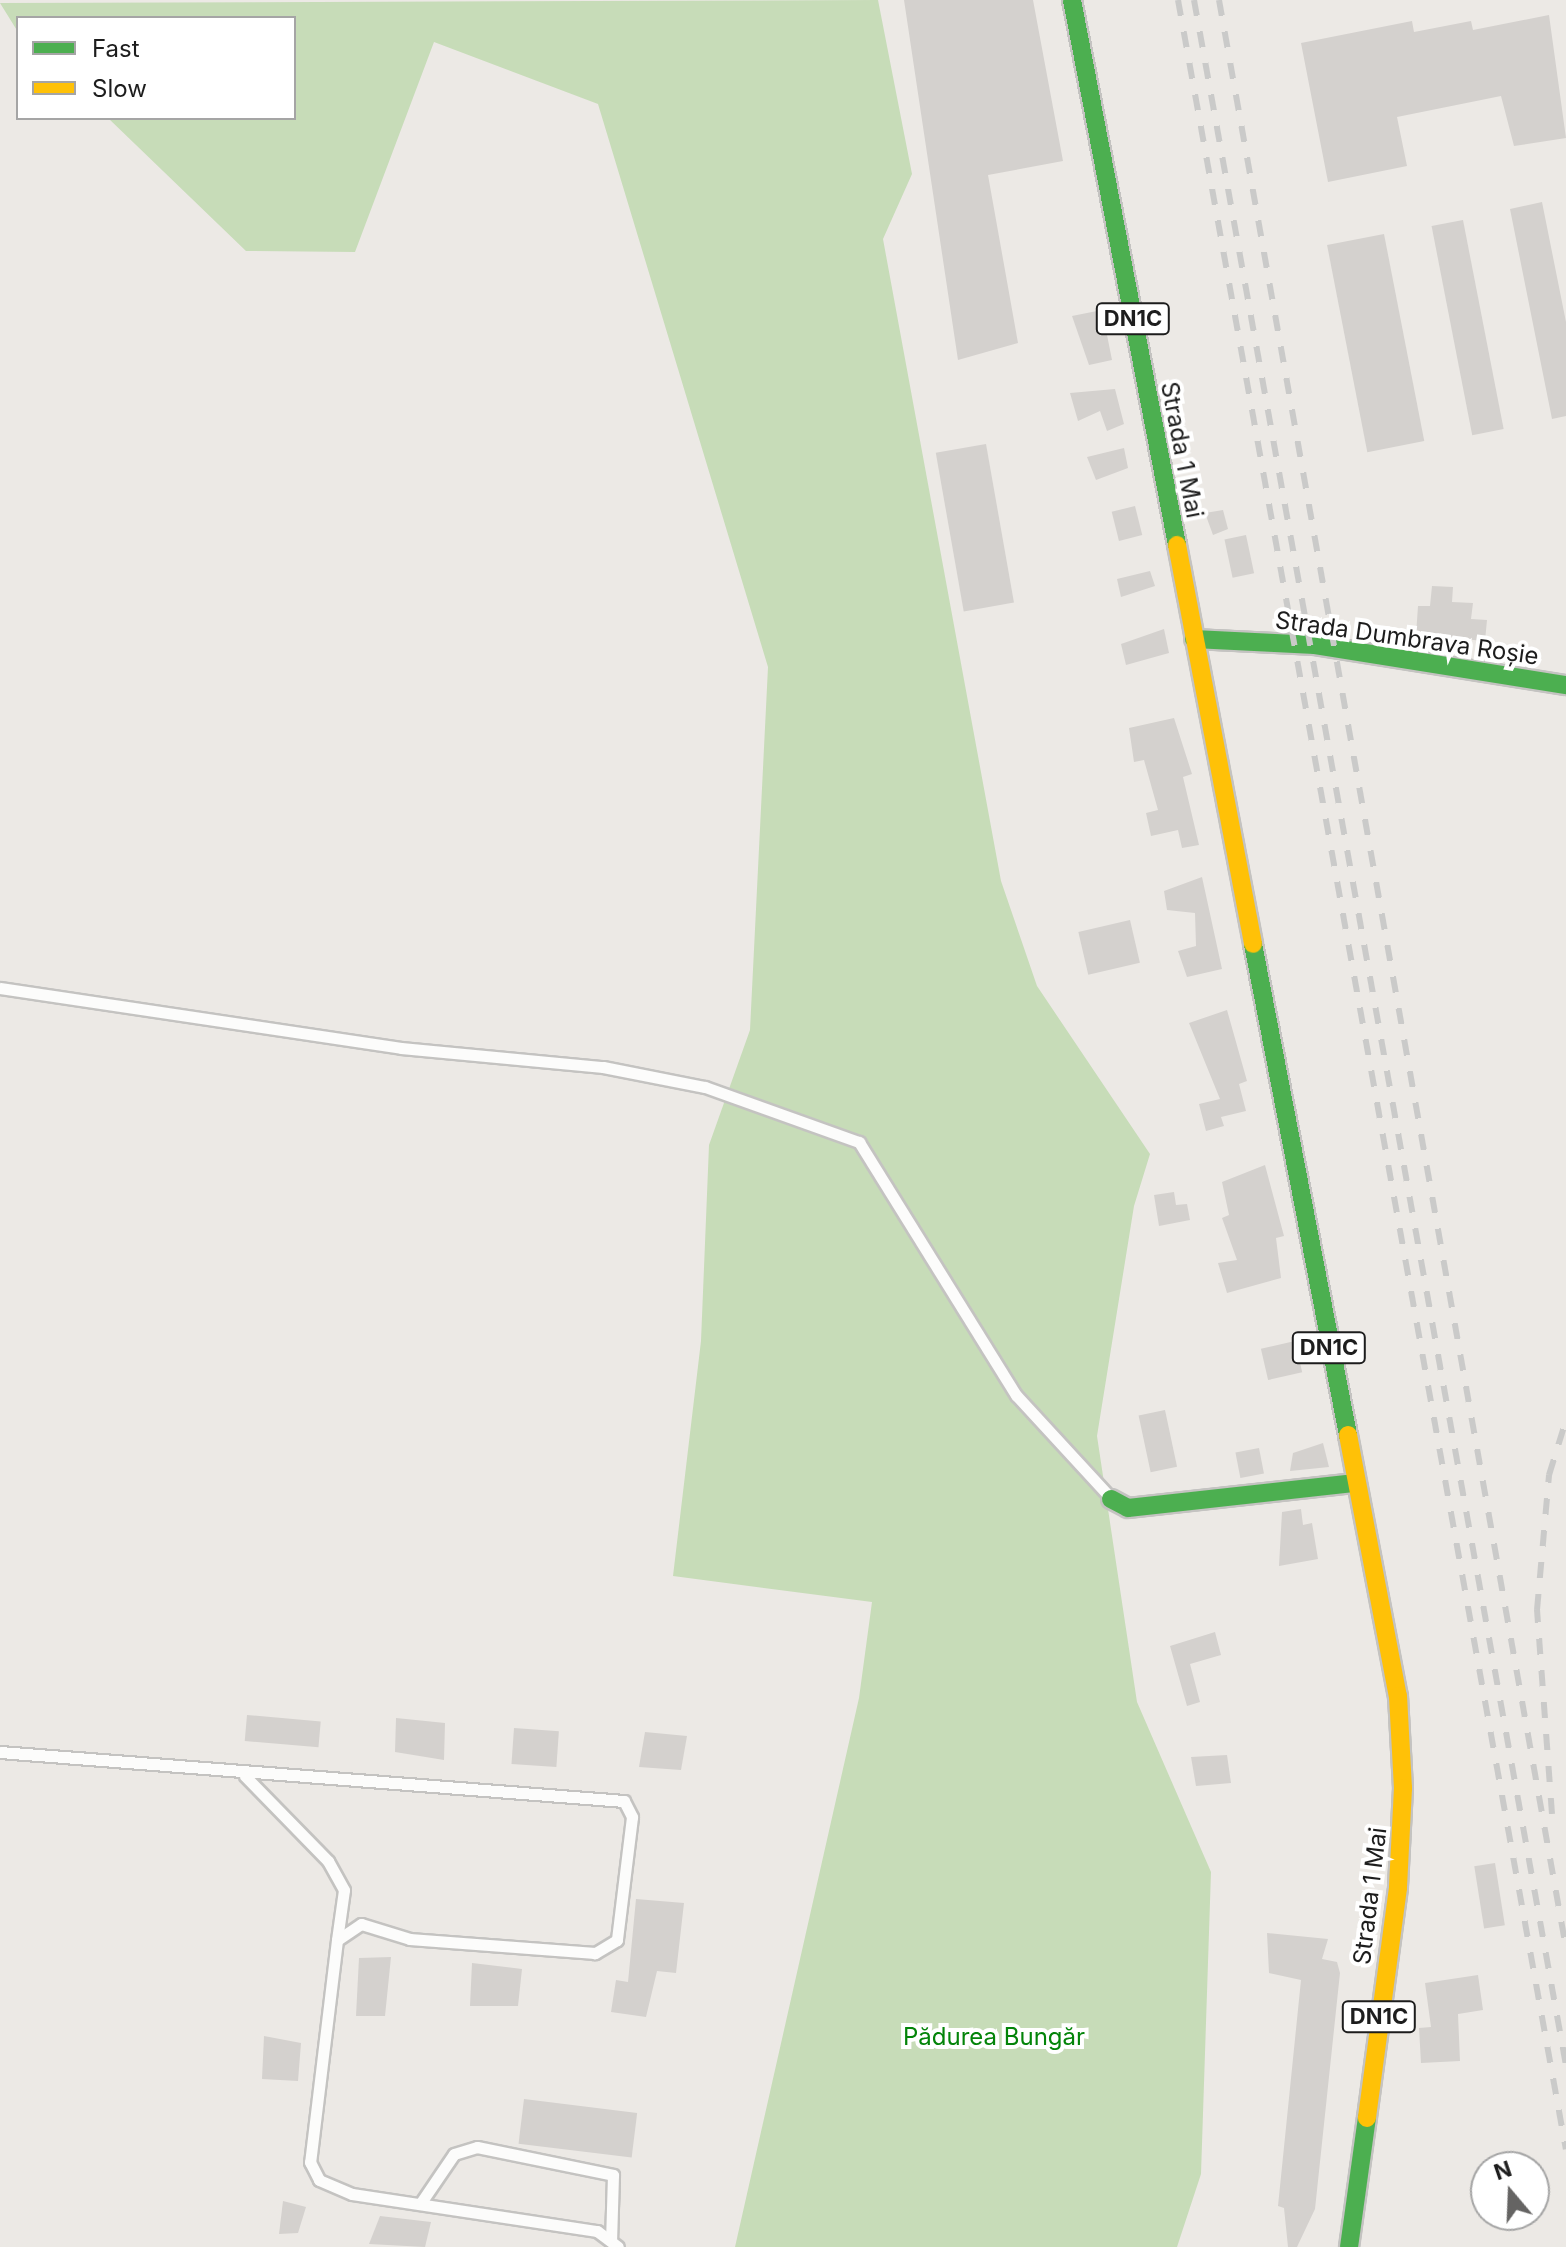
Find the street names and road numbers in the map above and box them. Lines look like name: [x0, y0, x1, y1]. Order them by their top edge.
road number: DN1C: [1095, 301, 1171, 337]
street label: Strada 1 Mai: [1155, 379, 1209, 521]
street label: Strada Dumbrava Roșie: [1273, 605, 1541, 671]
road number: DN1C: [1291, 1330, 1367, 1366]
street label: Strada 1 Mai: [1347, 1826, 1393, 1966]
road number: DN1C: [1341, 1999, 1417, 2035]

